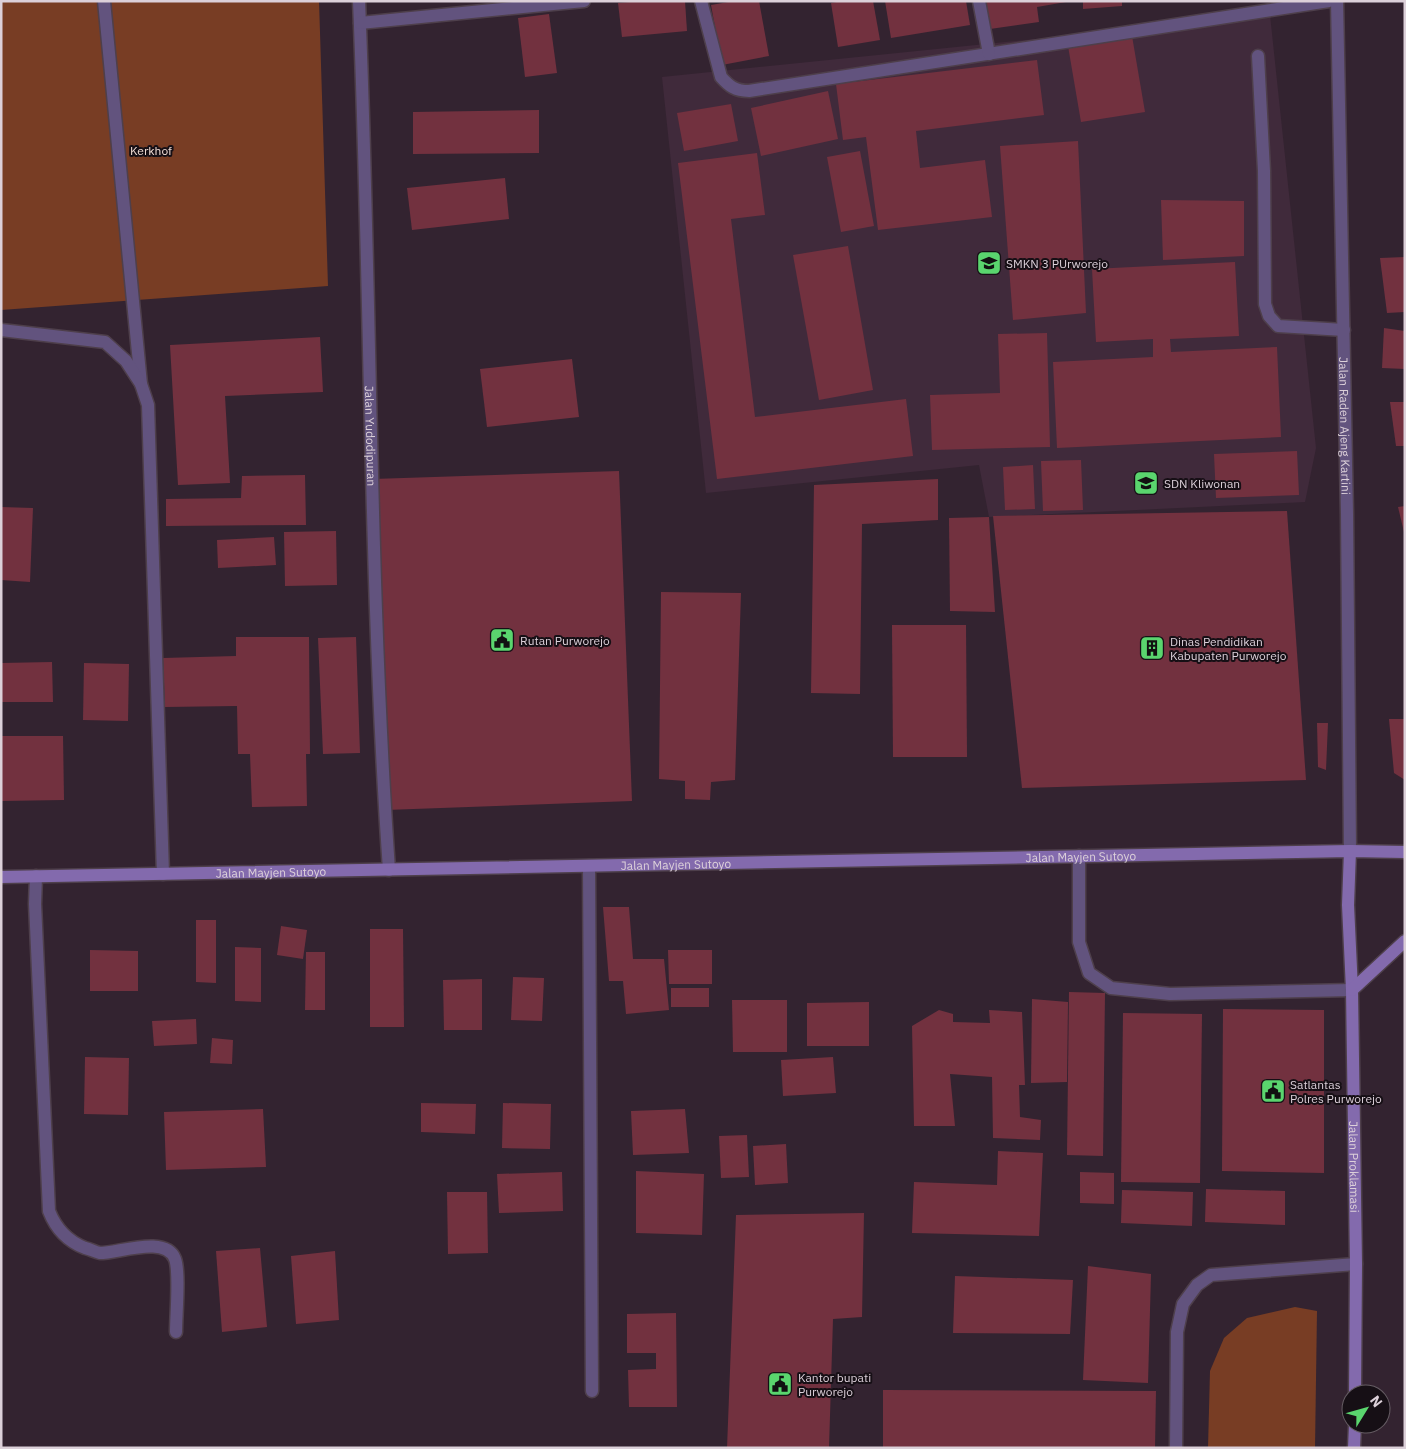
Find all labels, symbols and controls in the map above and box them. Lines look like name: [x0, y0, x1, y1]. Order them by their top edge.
park label: Kerkhof: [130, 143, 172, 158]
school or university icon: SMKN 3 PUrworejo: [976, 250, 1002, 276]
place label: SMKN 3 PUrworejo: [1006, 256, 1108, 271]
street label: Jalan Raden Ajeng Kartini: [1336, 357, 1354, 495]
street label: Jalan Yudodipuran: [362, 385, 380, 486]
school or university icon: SDN Kliwonan: [1133, 470, 1159, 496]
place label: SDN Kliwonan: [1164, 476, 1240, 491]
public building icon: Rutan Purworejo: [489, 627, 515, 653]
place label: Rutan Purworejo: [520, 633, 610, 648]
place label: Dinas Pendidikan Kabupaten Purworejo: [1170, 634, 1287, 663]
building icon: Dinas Pendidikan Kabupaten Purworejo: [1139, 635, 1165, 661]
street label: Jalan Mayjen Sutoyo: [1025, 848, 1137, 865]
street label: Jalan Mayjen Sutoyo: [620, 855, 732, 873]
street label: Jalan Mayjen Sutoyo: [216, 863, 327, 880]
place label: Satlantas Polres Purworejo: [1290, 1077, 1382, 1106]
public building icon: Satlantas Polres Purworejo: [1260, 1078, 1286, 1104]
street label: Jalan Proklamasi: [1346, 1121, 1363, 1213]
place label: Kantor bupati Purworejo: [798, 1370, 871, 1399]
public building icon: Kantor bupati Purworejo: [767, 1371, 793, 1397]
north arrow: [1341, 1384, 1391, 1434]
text: N: [1366, 1392, 1387, 1411]

